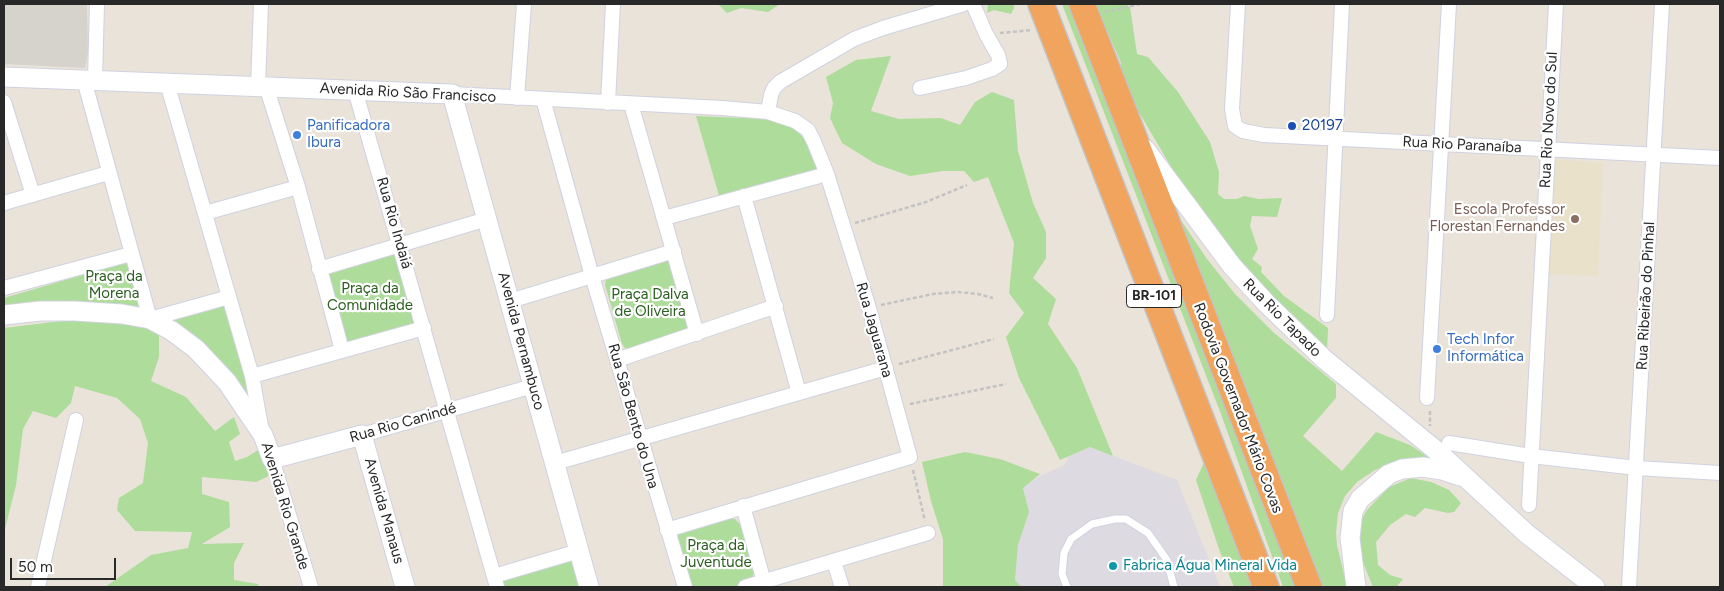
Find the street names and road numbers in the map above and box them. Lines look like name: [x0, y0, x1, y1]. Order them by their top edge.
street label: Rua Rio Novo do Sul: [1536, 51, 1562, 189]
street label: Avenida Rio São Francisco: [319, 79, 497, 107]
street label: Rua Rio Paranaíba: [1402, 133, 1522, 157]
street label: Rua Rio Indaiá: [372, 175, 416, 271]
street label: Rua Ribeirão do Pinhal: [1633, 221, 1659, 371]
street label: Avenida Pernambuco: [494, 270, 548, 412]
street label: Rua Rio Tapado: [1239, 275, 1325, 361]
street label: Rua Jaguarana: [852, 280, 896, 380]
road number: BR-101: [1126, 284, 1182, 308]
street label: Rodovia Governador Mário Covas: [1189, 300, 1287, 516]
street label: Rua São Bento do Una: [604, 341, 662, 491]
street label: Rua Rio Canindé: [348, 399, 458, 447]
street label: Avenida Rio Grande: [257, 440, 313, 572]
street label: Avenida Manaus: [360, 456, 408, 566]

